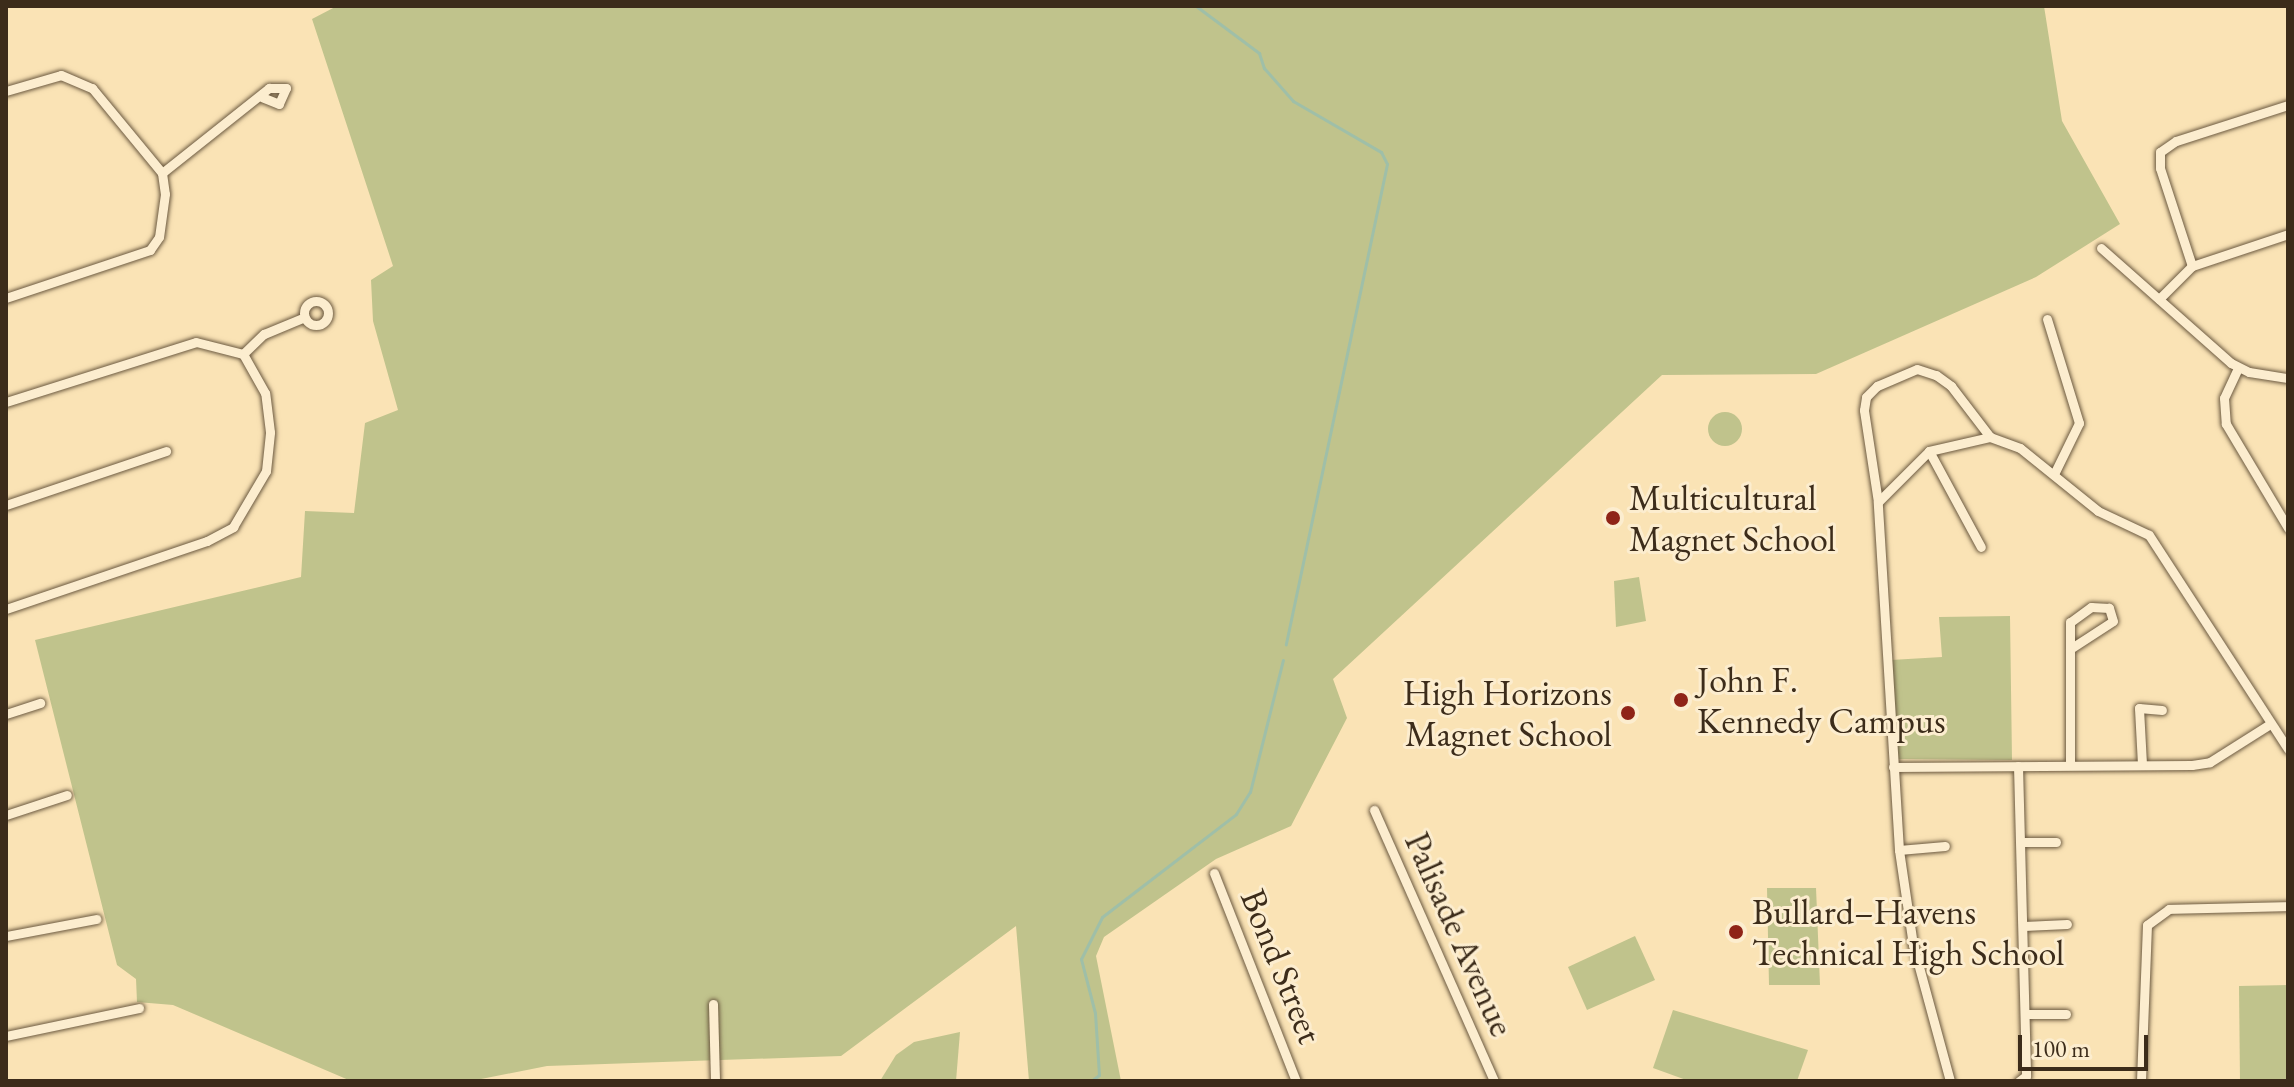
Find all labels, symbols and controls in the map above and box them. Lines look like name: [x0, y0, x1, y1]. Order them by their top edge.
place label: Multicultural Magnet School: [1629, 475, 1836, 560]
marker: Multicultural Magnet School: [1604, 509, 1622, 527]
place label: John F. Kennedy Campus: [1697, 657, 1946, 742]
place label: High Horizons Magnet School: [1403, 670, 1612, 755]
marker: John F. Kennedy Campus: [1672, 691, 1690, 709]
marker: High Horizons Magnet School: [1619, 704, 1637, 722]
street label: Palisade Avenue: [1396, 825, 1524, 1043]
street label: Bond Street: [1232, 883, 1332, 1049]
place label: Bullard–Havens Technical High School: [1752, 889, 2064, 974]
marker: Bullard–Havens Technical High School: [1727, 923, 1745, 941]
scale bar: [2022, 1019, 2152, 1069]
text: 100 m: [2032, 1033, 2090, 1064]

